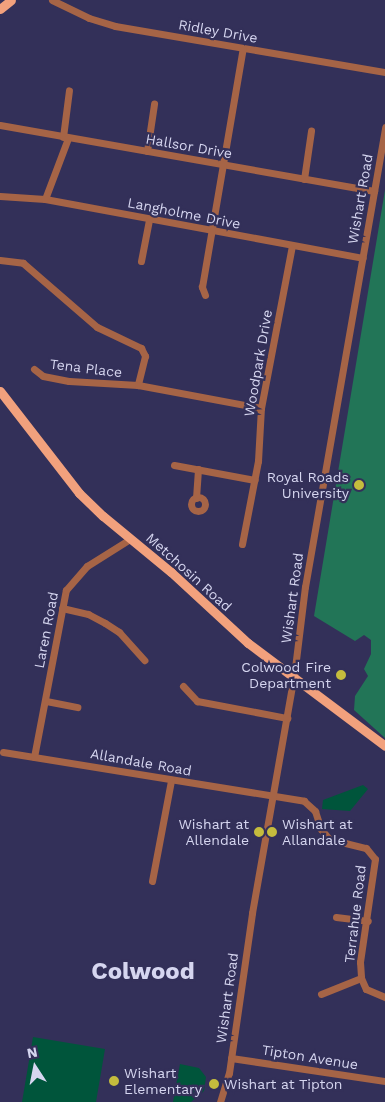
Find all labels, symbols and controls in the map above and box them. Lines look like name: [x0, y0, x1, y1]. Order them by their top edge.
street label: Ridley Drive: [177, 16, 259, 46]
street label: Hallsor Drive: [144, 130, 234, 162]
street label: Wishart Road: [344, 153, 376, 245]
street label: Langholme Drive: [126, 194, 242, 232]
street label: Woodpark Drive: [240, 308, 276, 418]
street label: Tena Place: [49, 355, 123, 381]
place label: Royal Roads University: [266, 469, 349, 502]
marker: Royal Roads University: [353, 479, 365, 491]
street label: Metchosin Road: [143, 529, 235, 615]
street label: Wishart Road: [277, 552, 307, 644]
street label: Laren Road: [30, 590, 62, 670]
place label: Colwood Fire Department: [241, 659, 331, 692]
marker: Colwood Fire Department: [335, 669, 347, 681]
street label: Allandale Road: [89, 745, 193, 779]
place label: Wishart at Allendale: [178, 816, 249, 849]
place label: Wishart at Allandale: [282, 816, 353, 849]
marker: Wishart at Allendale: [253, 826, 265, 838]
marker: Wishart at Allandale: [266, 826, 278, 838]
street label: Terrahue Road: [341, 864, 369, 964]
street label: Wishart Road: [212, 952, 242, 1044]
district label: Colwood: [91, 958, 195, 986]
street label: Tipton Avenue: [260, 1041, 360, 1073]
north arrow: [10, 1042, 60, 1092]
text: N: [26, 1043, 39, 1061]
place label: Wishart Elementary: [124, 1065, 202, 1098]
marker: Wishart Elementary: [108, 1075, 120, 1087]
place label: Wishart at Tipton: [224, 1076, 343, 1092]
marker: Wishart at Tipton: [208, 1078, 220, 1090]

